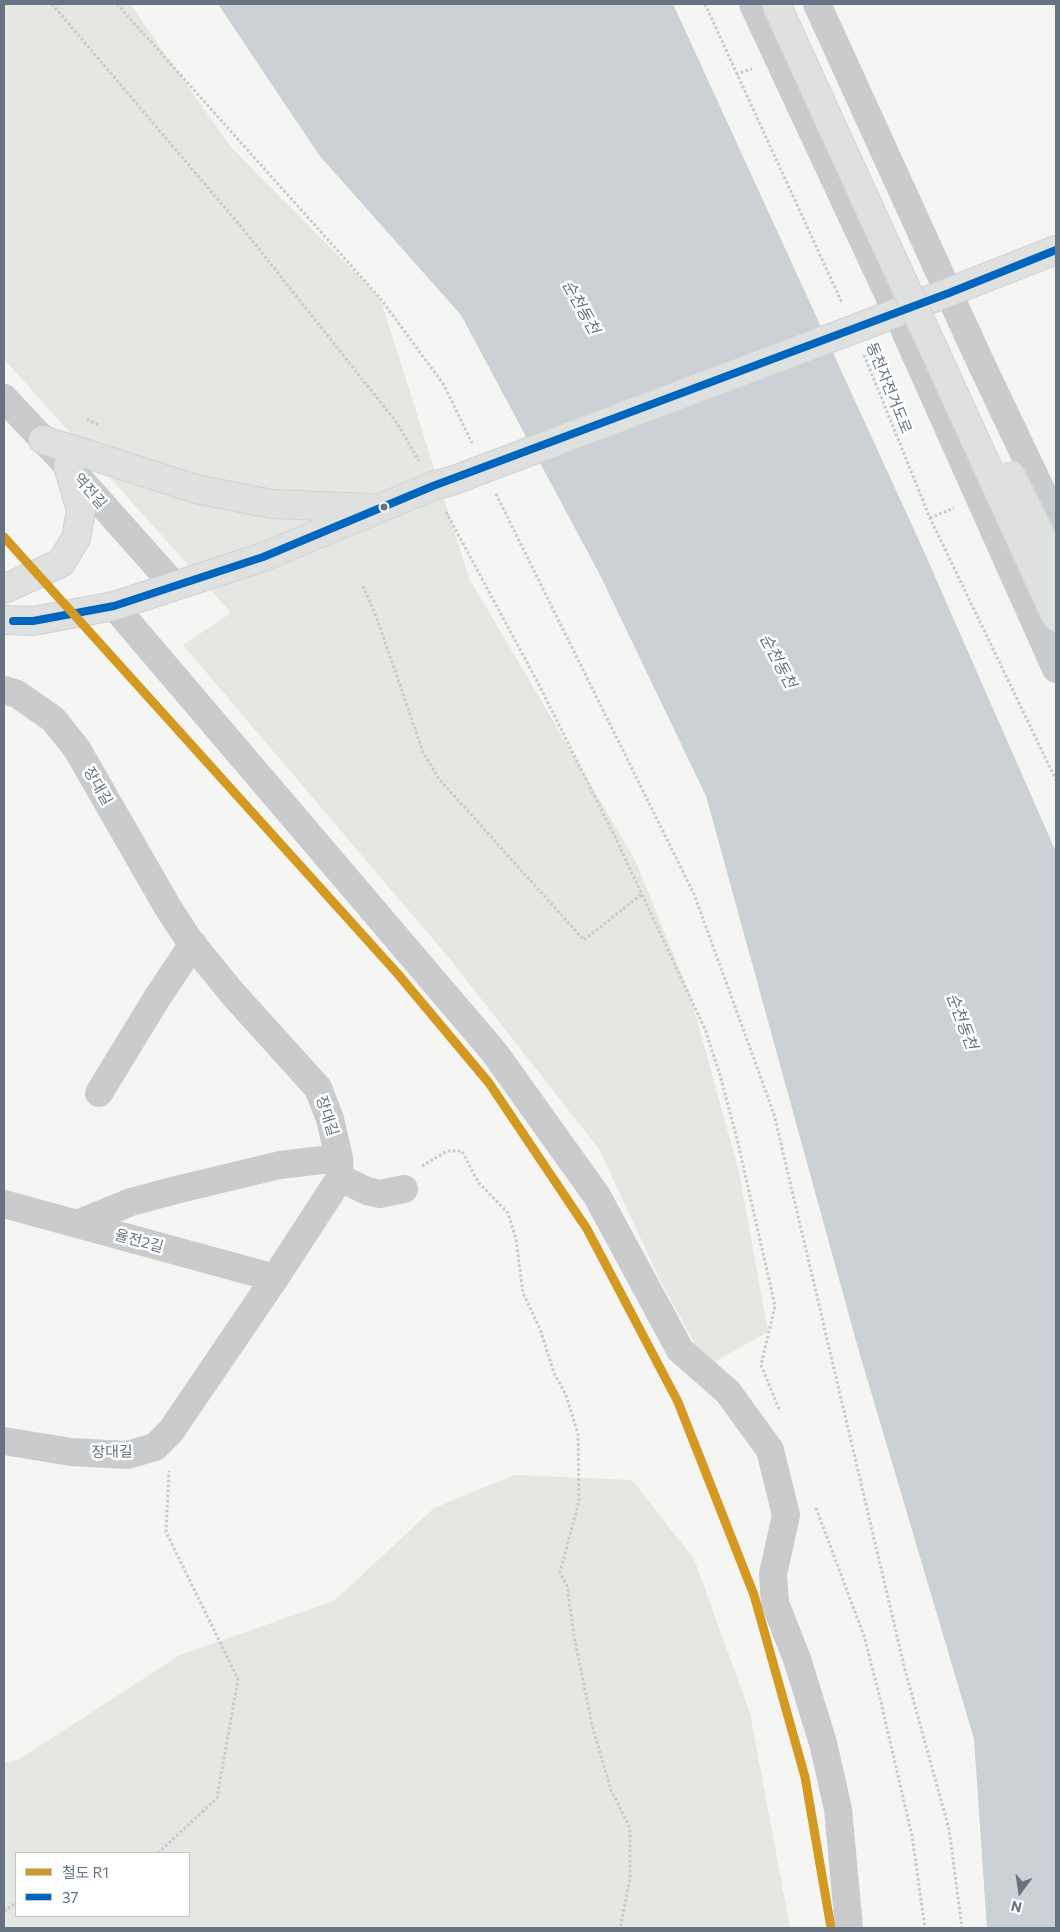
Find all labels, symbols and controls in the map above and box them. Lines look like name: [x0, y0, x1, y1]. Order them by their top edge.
water label: 순천동천: [558, 277, 604, 337]
street label: 동천자전거도로: [863, 340, 915, 436]
street label: 역전길: [70, 469, 110, 513]
unlabelled marker: [379, 502, 389, 512]
water label: 순천동천: [756, 630, 800, 692]
street label: 장대길: [80, 764, 116, 808]
water label: 순천동천: [942, 990, 982, 1052]
street label: 장대길: [312, 1094, 342, 1138]
street label: 율전2길: [113, 1226, 165, 1256]
street label: 장대길: [91, 1443, 133, 1461]
legend: [15, 1852, 190, 1917]
text: 철도 R1: [62, 1863, 109, 1881]
north arrow: [995, 1867, 1045, 1917]
text: 37: [62, 1888, 78, 1906]
text: N: [1009, 1898, 1023, 1917]

